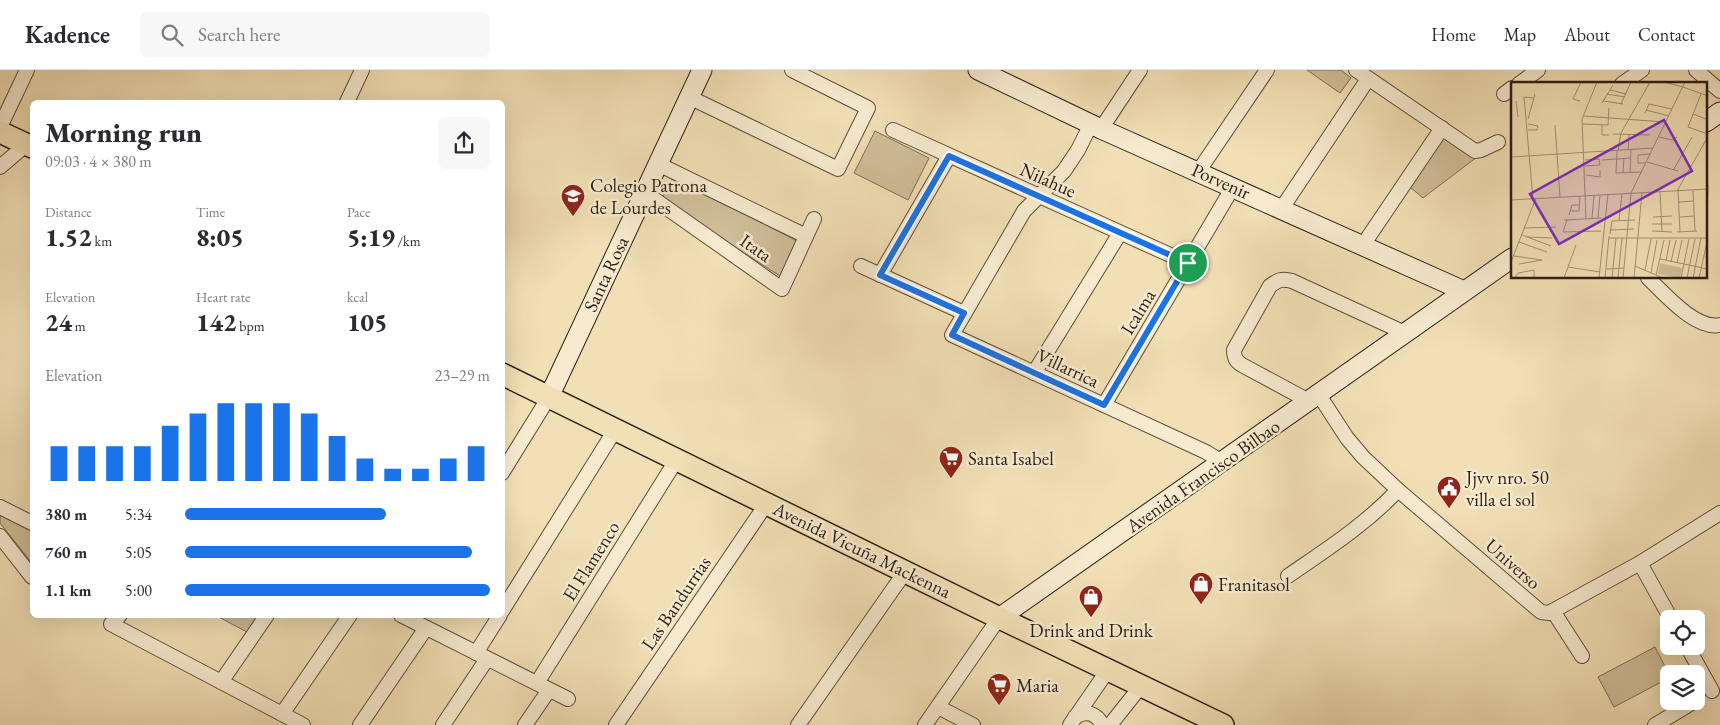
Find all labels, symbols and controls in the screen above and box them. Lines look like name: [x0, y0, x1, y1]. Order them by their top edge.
search box: [140, 12, 490, 57]
text: Kadence: [25, 19, 110, 50]
icon: search: [158, 21, 186, 49]
text: Search here: [198, 22, 281, 47]
text: Home: [1431, 23, 1476, 46]
text: Map: [1504, 23, 1536, 46]
text: About: [1564, 23, 1610, 46]
text: Contact: [1638, 23, 1695, 46]
inset map: [1511, 82, 1708, 279]
text: Morning run: [45, 114, 202, 150]
button: share: [438, 117, 490, 169]
text: 09:03 · 4 × 380 m: [45, 151, 152, 172]
street label: Nilahue: [1016, 157, 1080, 203]
street label: Porvenir: [1188, 157, 1255, 205]
place label: Colegio Patrona de Lourdes: [590, 173, 708, 220]
school or university icon: Colegio Patrona de Lourdes: [560, 183, 586, 217]
text: Distance: [45, 203, 92, 221]
text: Time: [196, 203, 225, 221]
text: Pace: [347, 203, 371, 221]
text: 1.52: [45, 221, 92, 253]
text: 8:05: [196, 221, 244, 253]
text: 5:19: [347, 221, 395, 253]
street label: Itata: [735, 228, 777, 268]
text: km: [92, 232, 112, 250]
text: /km: [395, 232, 421, 250]
street label: Santa Rosa: [578, 232, 635, 316]
pin: [1167, 242, 1209, 284]
icon: arrive: [1174, 249, 1202, 277]
street label: Icalma: [1115, 284, 1161, 339]
text: Elevation: [45, 288, 95, 306]
text: Heart rate: [196, 288, 250, 306]
text: kcal: [347, 288, 368, 306]
text: 24: [45, 306, 72, 338]
text: 142: [196, 306, 237, 338]
text: 105: [347, 306, 388, 338]
text: m: [72, 317, 86, 335]
text: bpm: [237, 317, 265, 335]
street label: Villarrica: [1033, 343, 1104, 393]
text: Elevation: [45, 365, 103, 386]
text: 23–29 m: [435, 365, 490, 386]
street label: Avenida Francisco Bilbao: [1120, 413, 1285, 539]
supermarket icon: Santa Isabel: [938, 445, 964, 479]
place label: Santa Isabel: [968, 446, 1054, 471]
place label: Jjvv nro. 50 villa el sol: [1464, 465, 1549, 512]
public building icon: Jjvv nro. 50 villa el sol: [1436, 475, 1462, 509]
street label: Avenida Vicuña Mackenna: [768, 496, 955, 604]
text: 380 m: [45, 504, 87, 525]
text: 5:34: [125, 504, 152, 525]
street label: El Flamenco: [557, 516, 625, 606]
street label: Universo: [1480, 533, 1546, 595]
text: 760 m: [45, 542, 87, 563]
text: 5:05: [125, 542, 152, 563]
street label: Las Bandurrias: [635, 551, 717, 655]
shop icon: Franitasol: [1188, 571, 1214, 605]
place label: Franitasol: [1218, 572, 1290, 597]
text: 1.1 km: [45, 580, 91, 601]
text: 5:00: [125, 580, 152, 601]
shop icon: Drink and Drink: [1078, 584, 1104, 618]
map controls: [1660, 610, 1705, 710]
button: locate: [1660, 610, 1705, 655]
place label: Drink and Drink: [1029, 618, 1154, 643]
button: layers: [1660, 665, 1705, 710]
supermarket icon: Maria: [986, 672, 1012, 706]
place label: Maria: [1016, 673, 1059, 698]

